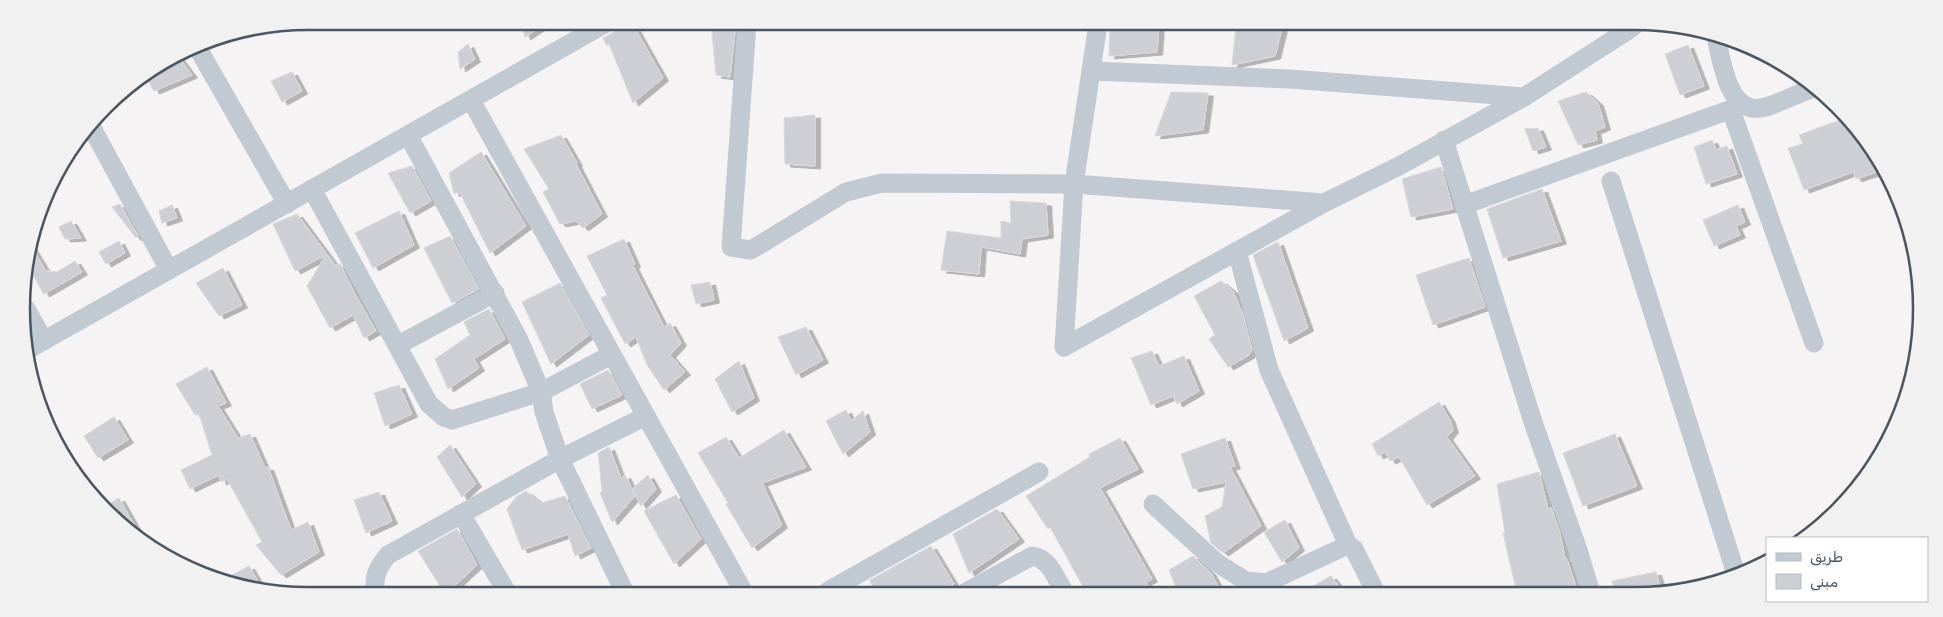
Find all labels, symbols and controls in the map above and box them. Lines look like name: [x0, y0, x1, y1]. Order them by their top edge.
legend: [1766, 537, 1928, 602]
text: طريق: [1810, 548, 1843, 566]
text: مبنى: [1810, 573, 1838, 591]

